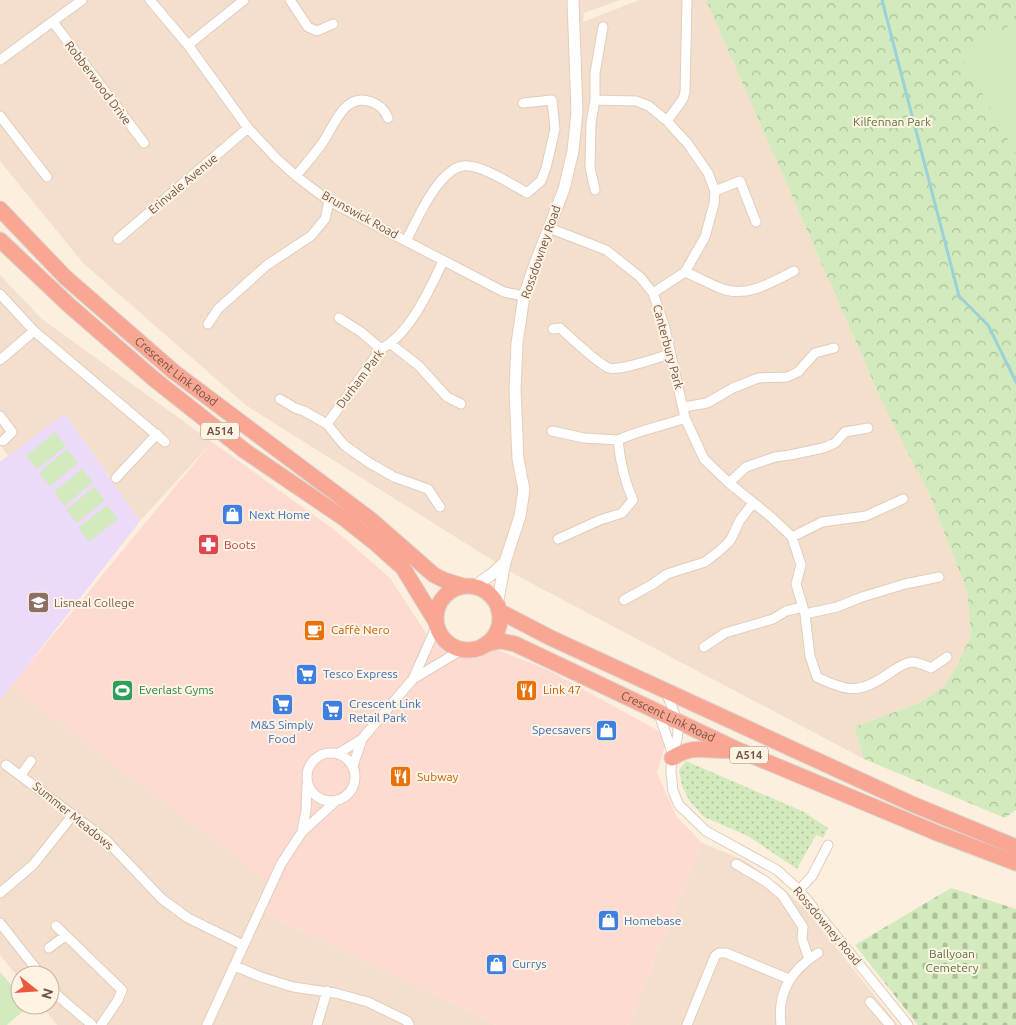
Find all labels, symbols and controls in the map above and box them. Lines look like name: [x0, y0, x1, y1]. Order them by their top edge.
street label: Robberwood Drive: [63, 38, 134, 127]
park label: Kilfennan Park: [853, 115, 931, 128]
street label: Erinvale Avenue: [146, 151, 220, 216]
street label: Brunswick Road: [320, 188, 401, 241]
street label: Rossdowney Road: [518, 203, 563, 300]
street label: Canterbury Park: [651, 303, 686, 391]
street label: Crescent Link Road: [132, 334, 220, 408]
street label: Durham Park: [333, 347, 386, 411]
road number: A514: [201, 422, 239, 440]
shop icon: Next Home: [221, 503, 245, 527]
place label: Next Home: [249, 508, 310, 521]
pharmacy icon: Boots: [196, 533, 220, 557]
place label: Boots: [224, 538, 256, 551]
school or university icon: Lisneal College: [26, 591, 50, 615]
place label: Lisneal College: [54, 596, 135, 609]
cafe icon: Caffè Nero: [303, 618, 327, 642]
place label: Caffè Nero: [331, 623, 390, 636]
supermarket icon: Tesco Express: [295, 662, 319, 686]
place label: Tesco Express: [323, 667, 398, 680]
sports icon: Everlast Gyms: [111, 678, 135, 702]
restaurant icon: Link 47: [515, 678, 539, 702]
place label: Everlast Gyms: [139, 683, 214, 696]
place label: Link 47: [543, 683, 581, 696]
street label: Crescent Link Road: [619, 688, 717, 744]
supermarket icon: M&S Simply Food: [270, 692, 294, 716]
place label: Crescent Link Retail Park: [349, 697, 421, 724]
supermarket icon: Crescent Link Retail Park: [321, 699, 345, 723]
place label: M&S Simply Food: [251, 718, 314, 745]
shop icon: Specsavers: [595, 718, 619, 742]
place label: Specsavers: [532, 723, 591, 736]
road number: A514: [730, 746, 768, 764]
restaurant icon: Subway: [389, 765, 413, 789]
place label: Subway: [417, 770, 459, 783]
street label: Summer Meadows: [31, 779, 116, 852]
street label: Rossdowney Road: [791, 884, 864, 967]
shop icon: Homebase: [596, 909, 620, 933]
place label: Homebase: [624, 914, 681, 927]
park label: Ballyoan Cemetery: [926, 947, 979, 974]
shop icon: Currys: [484, 952, 508, 976]
place label: Currys: [512, 957, 546, 970]
north arrow: [10, 965, 60, 1015]
text: N: [38, 986, 57, 1001]

